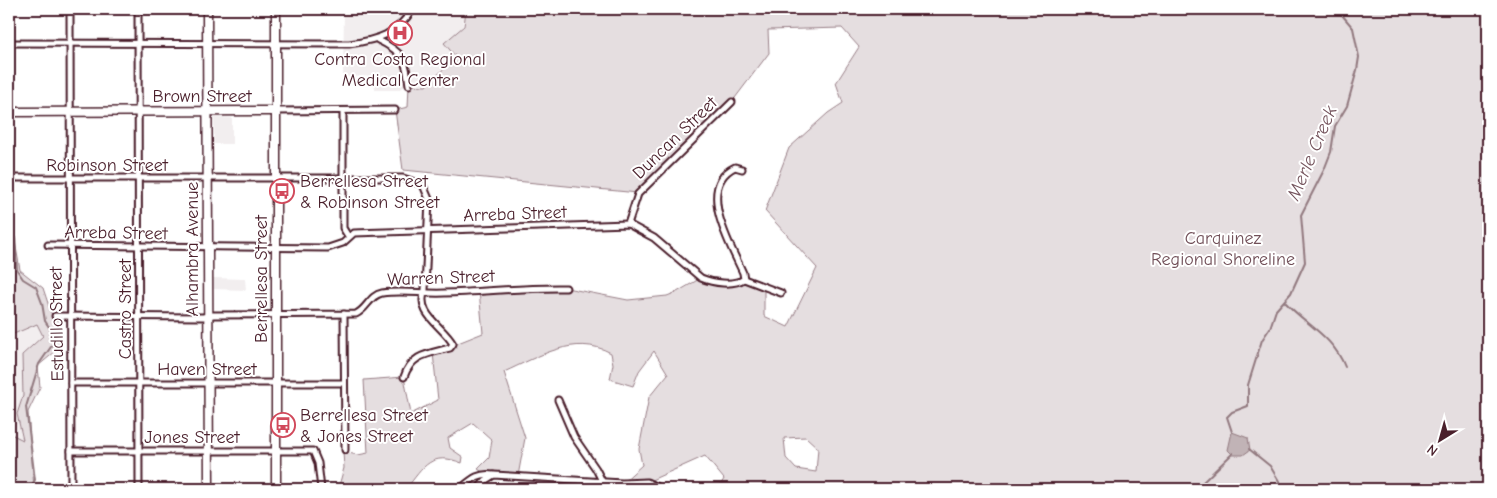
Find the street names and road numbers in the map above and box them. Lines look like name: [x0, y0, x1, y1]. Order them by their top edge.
street label: Brown Street: [152, 86, 252, 107]
street label: Duncan Street: [628, 92, 722, 184]
street label: Robinson Street: [46, 155, 169, 176]
street label: Alhambra Avenue: [182, 182, 203, 316]
street label: Arreba Street: [463, 202, 568, 226]
street label: Berrellesa Street: [251, 214, 272, 343]
street label: Arreba Street: [64, 222, 169, 244]
street label: Castro Street: [115, 258, 136, 359]
street label: Estudillo Street: [45, 266, 69, 382]
street label: Warren Street: [387, 266, 496, 290]
street label: Haven Street: [157, 359, 258, 380]
street label: Jones Street: [144, 427, 240, 448]

